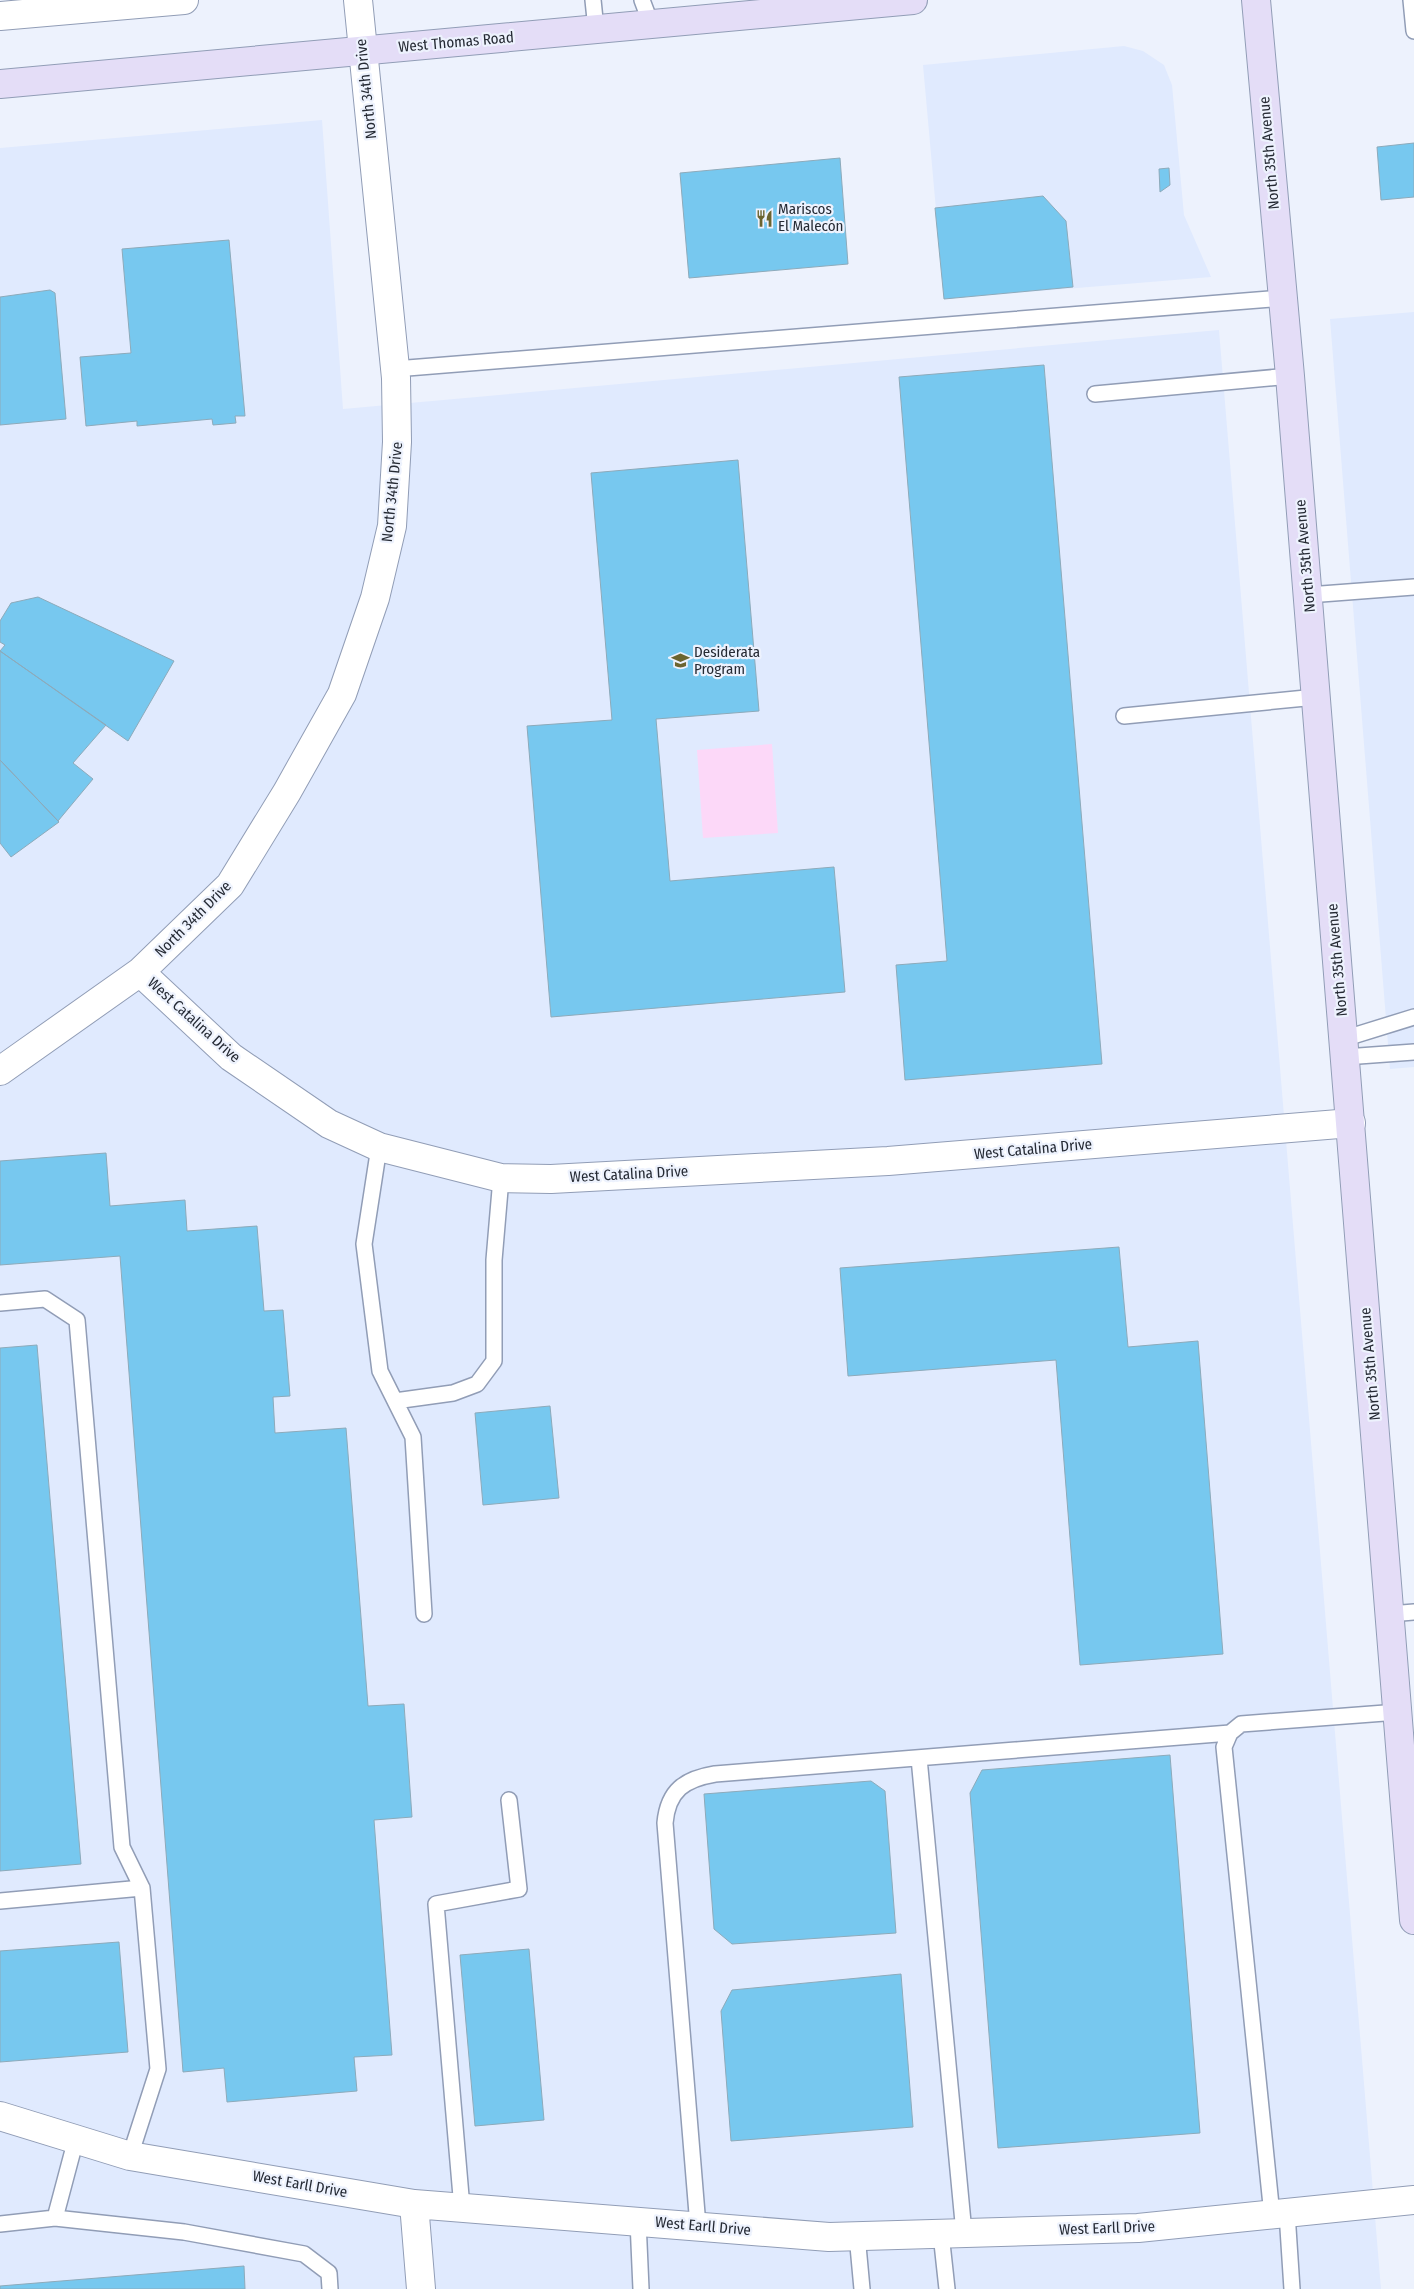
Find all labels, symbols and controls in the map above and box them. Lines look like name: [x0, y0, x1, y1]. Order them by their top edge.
street label: West Thomas Road: [397, 28, 515, 56]
street label: North 34th Drive: [352, 38, 380, 140]
street label: North 35th Avenue: [1255, 96, 1283, 210]
place label: Mariscos El Malecón: [778, 200, 844, 235]
restaurant icon: Mariscos El Malecón: [754, 208, 774, 228]
street label: North 34th Drive: [378, 441, 406, 543]
street label: North 35th Avenue: [1291, 499, 1319, 613]
place label: Desiderata Program: [694, 643, 760, 678]
school or university icon: Desiderata Program: [670, 651, 690, 671]
street label: North 34th Drive: [151, 877, 235, 961]
street label: North 35th Avenue: [1323, 903, 1351, 1017]
street label: West Catalina Drive: [144, 974, 244, 1066]
street label: West Catalina Drive: [973, 1135, 1093, 1163]
street label: West Catalina Drive: [569, 1162, 689, 1186]
street label: North 35th Avenue: [1356, 1307, 1384, 1421]
street label: West Earll Drive: [251, 2167, 349, 2201]
street label: West Earll Drive: [654, 2213, 752, 2239]
street label: West Earll Drive: [1059, 2217, 1155, 2239]

